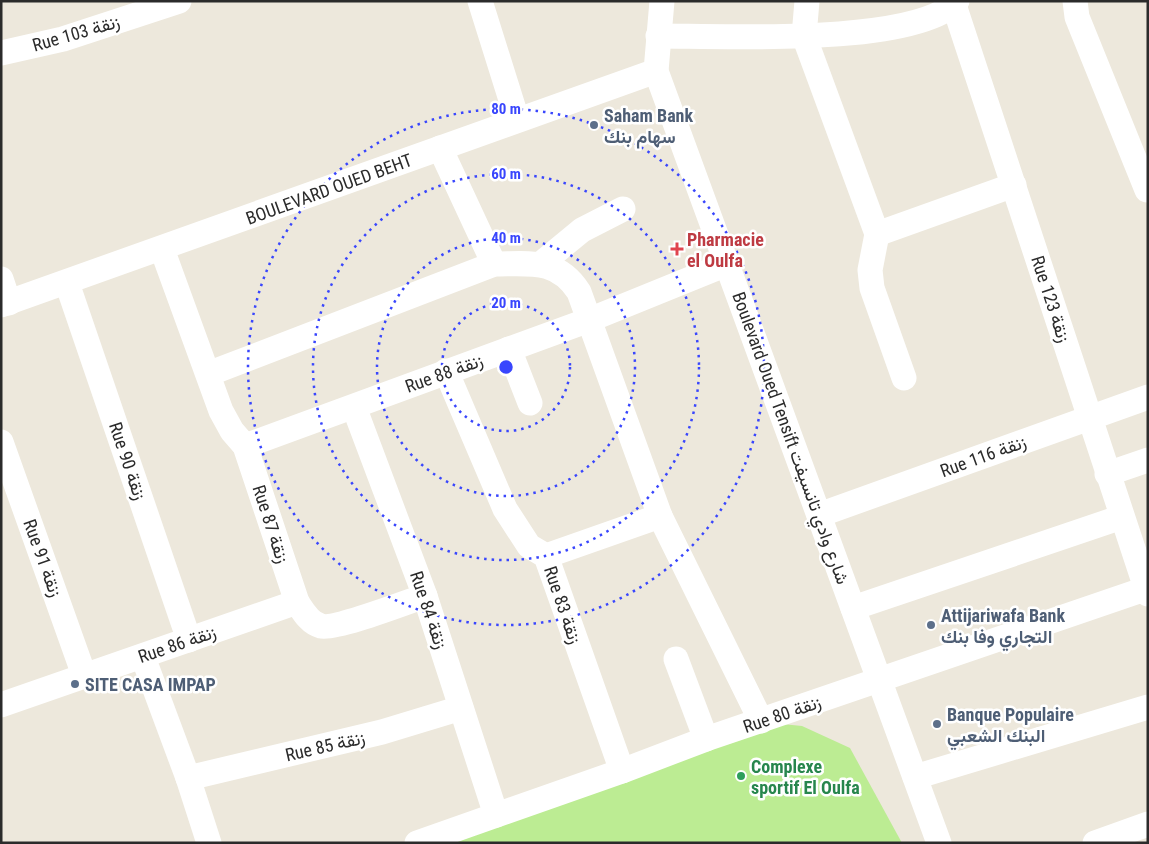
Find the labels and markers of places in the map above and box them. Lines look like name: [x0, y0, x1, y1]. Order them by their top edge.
place label: Saham Bank سهام بنك: [604, 105, 693, 149]
marker: Saham Bank سهام بنك: [588, 119, 600, 131]
place label: Pharmacie el Oulfa: [687, 229, 764, 271]
marker: Pharmacie el Oulfa: [671, 243, 683, 255]
centre of rings: [497, 358, 515, 376]
place label: Attijariwafa Bank التجاري وفا بنك: [941, 605, 1065, 652]
marker: Attijariwafa Bank التجاري وفا بنك: [925, 619, 937, 631]
place label: SITE CASA IMPAP: [85, 674, 216, 695]
marker: SITE CASA IMPAP: [69, 678, 81, 690]
place label: Banque Populaire البنك الشعبي: [947, 704, 1074, 751]
marker: Banque Populaire البنك الشعبي: [931, 718, 943, 730]
place label: Complexe sportif El Oulfa: [751, 756, 860, 798]
marker: Complexe sportif El Oulfa: [735, 770, 747, 782]

